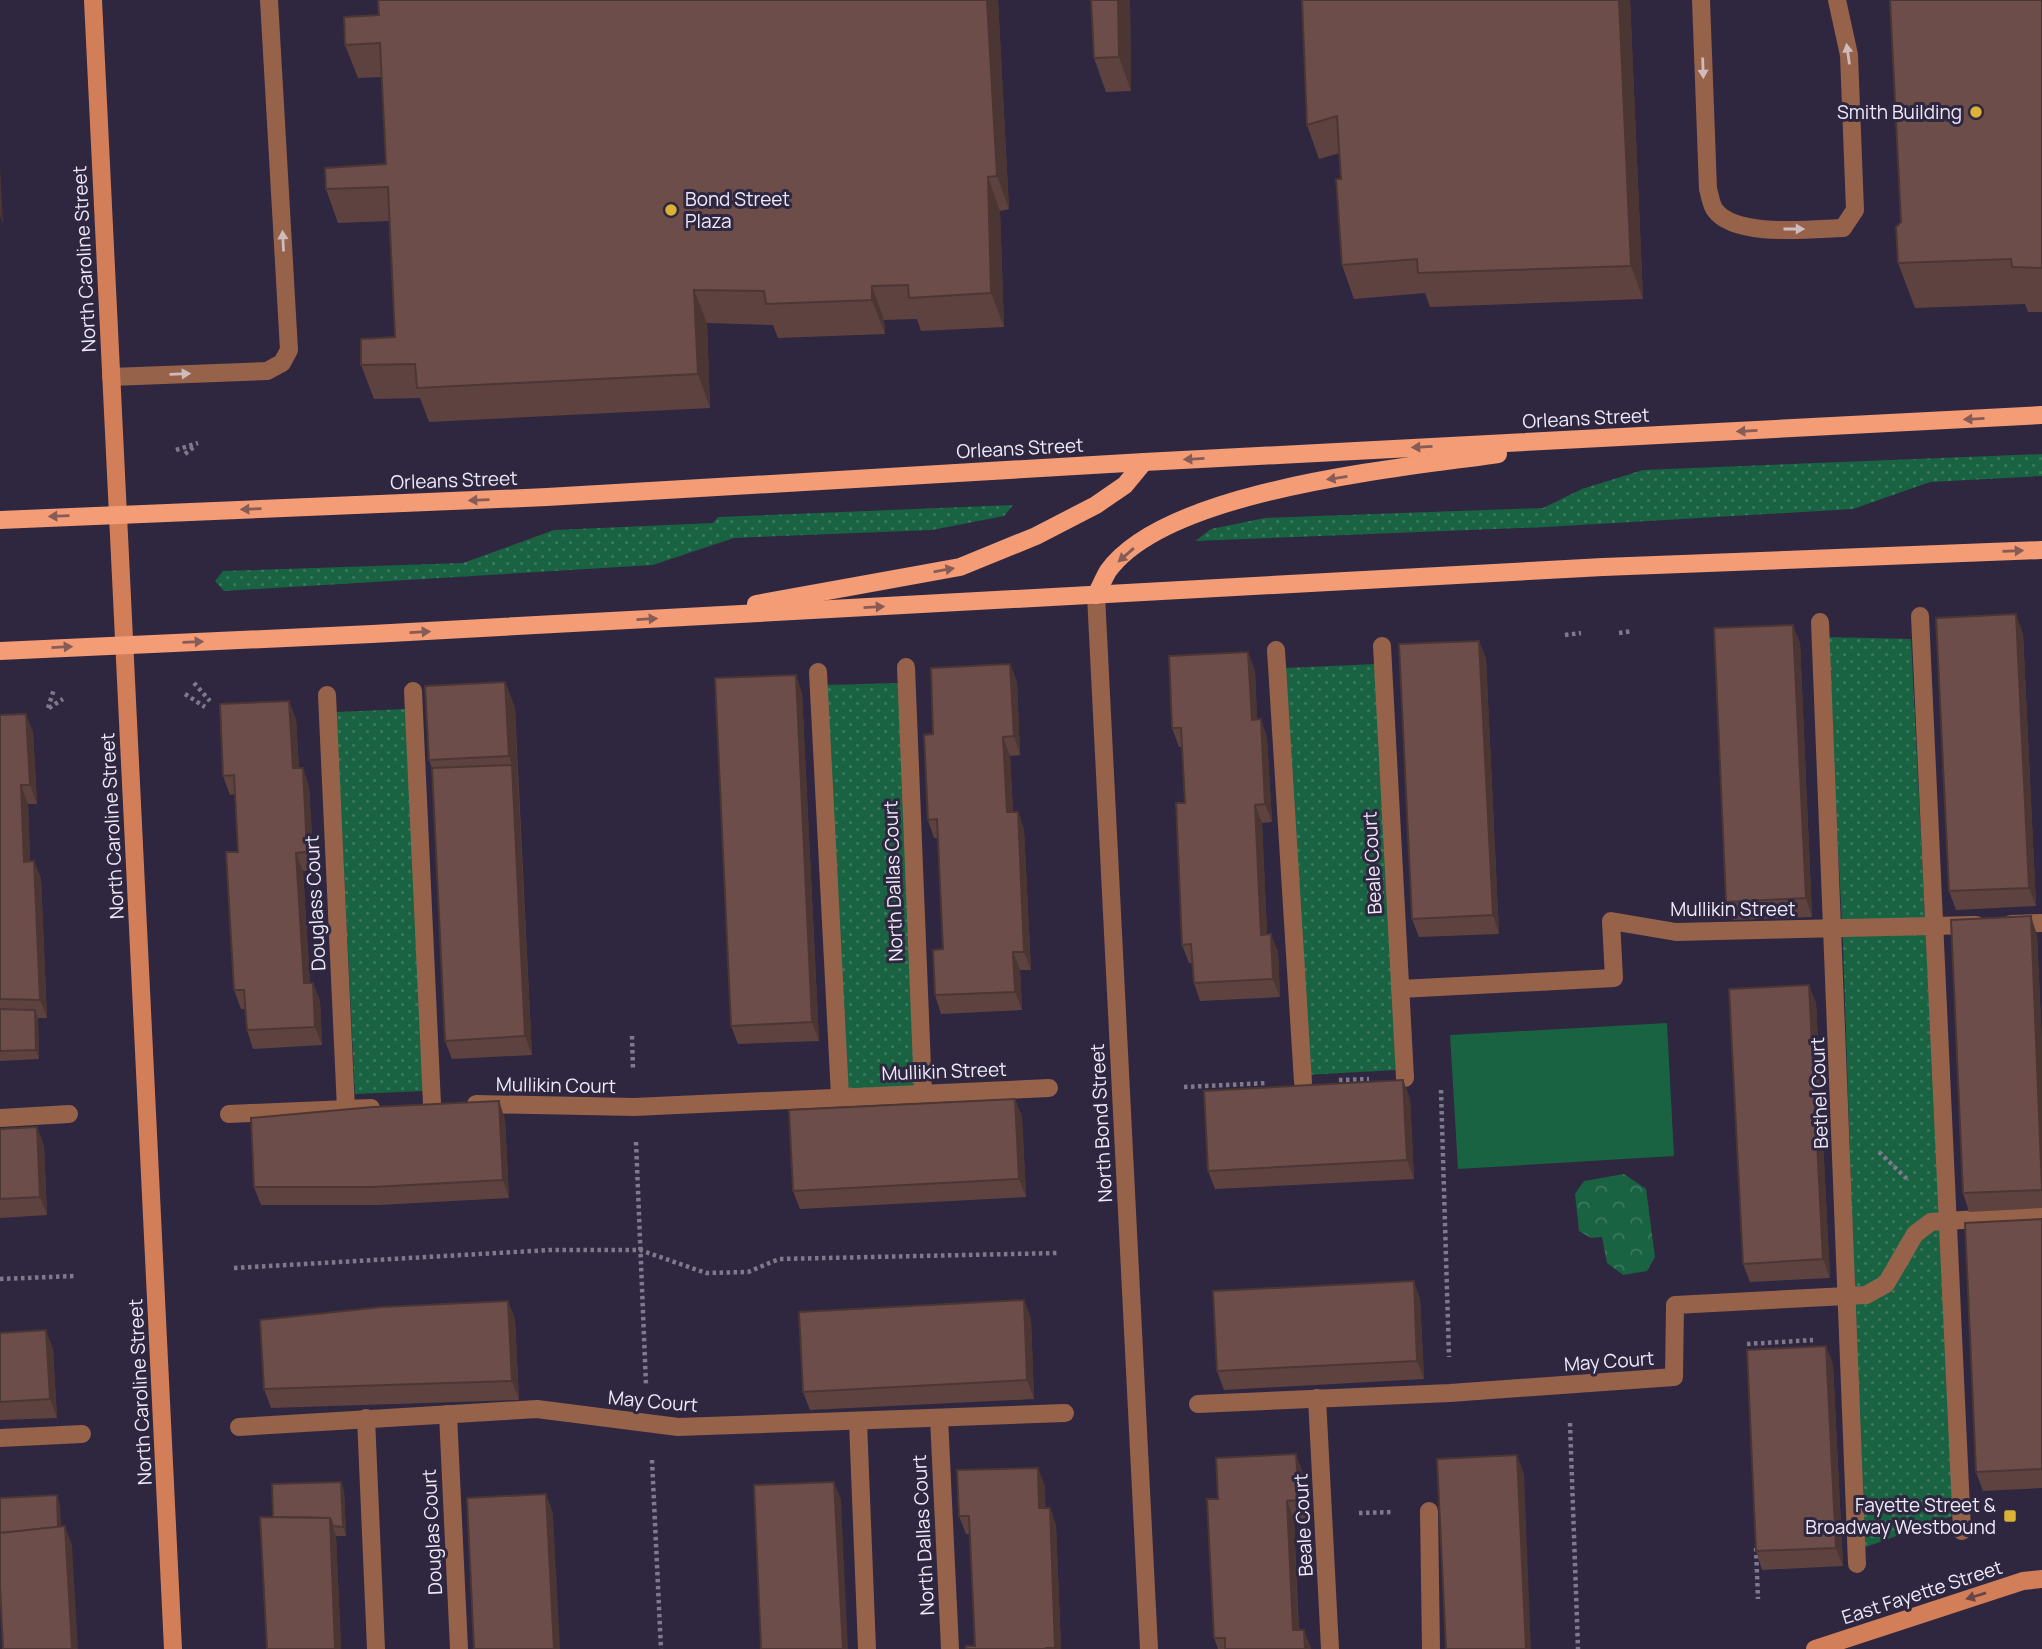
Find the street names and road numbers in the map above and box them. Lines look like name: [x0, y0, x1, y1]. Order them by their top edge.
street label: North Caroline Street: [66, 165, 102, 353]
street label: Orleans Street: [1522, 402, 1650, 434]
street label: Orleans Street: [956, 432, 1084, 464]
street label: Orleans Street: [390, 465, 518, 495]
street label: North Caroline Street: [94, 732, 130, 920]
street label: North Dallas Court: [877, 800, 909, 962]
street label: Beale Court: [1356, 811, 1388, 915]
street label: Douglass Court: [298, 834, 332, 972]
street label: Mullikin Street: [1670, 896, 1796, 922]
street label: Bethel Court: [1804, 1037, 1834, 1149]
street label: North Bond Street: [1084, 1043, 1118, 1203]
street label: Mullikin Street: [881, 1056, 1007, 1086]
street label: Mullikin Court: [496, 1071, 616, 1099]
street label: North Caroline Street: [122, 1298, 158, 1486]
street label: May Court: [1563, 1345, 1655, 1377]
street label: May Court: [607, 1384, 699, 1418]
street label: North Dallas Court: [906, 1454, 940, 1616]
street label: Douglas Court: [416, 1468, 448, 1596]
street label: Beale Court: [1287, 1473, 1319, 1577]
street label: East Fayette Street: [1838, 1554, 2006, 1630]

